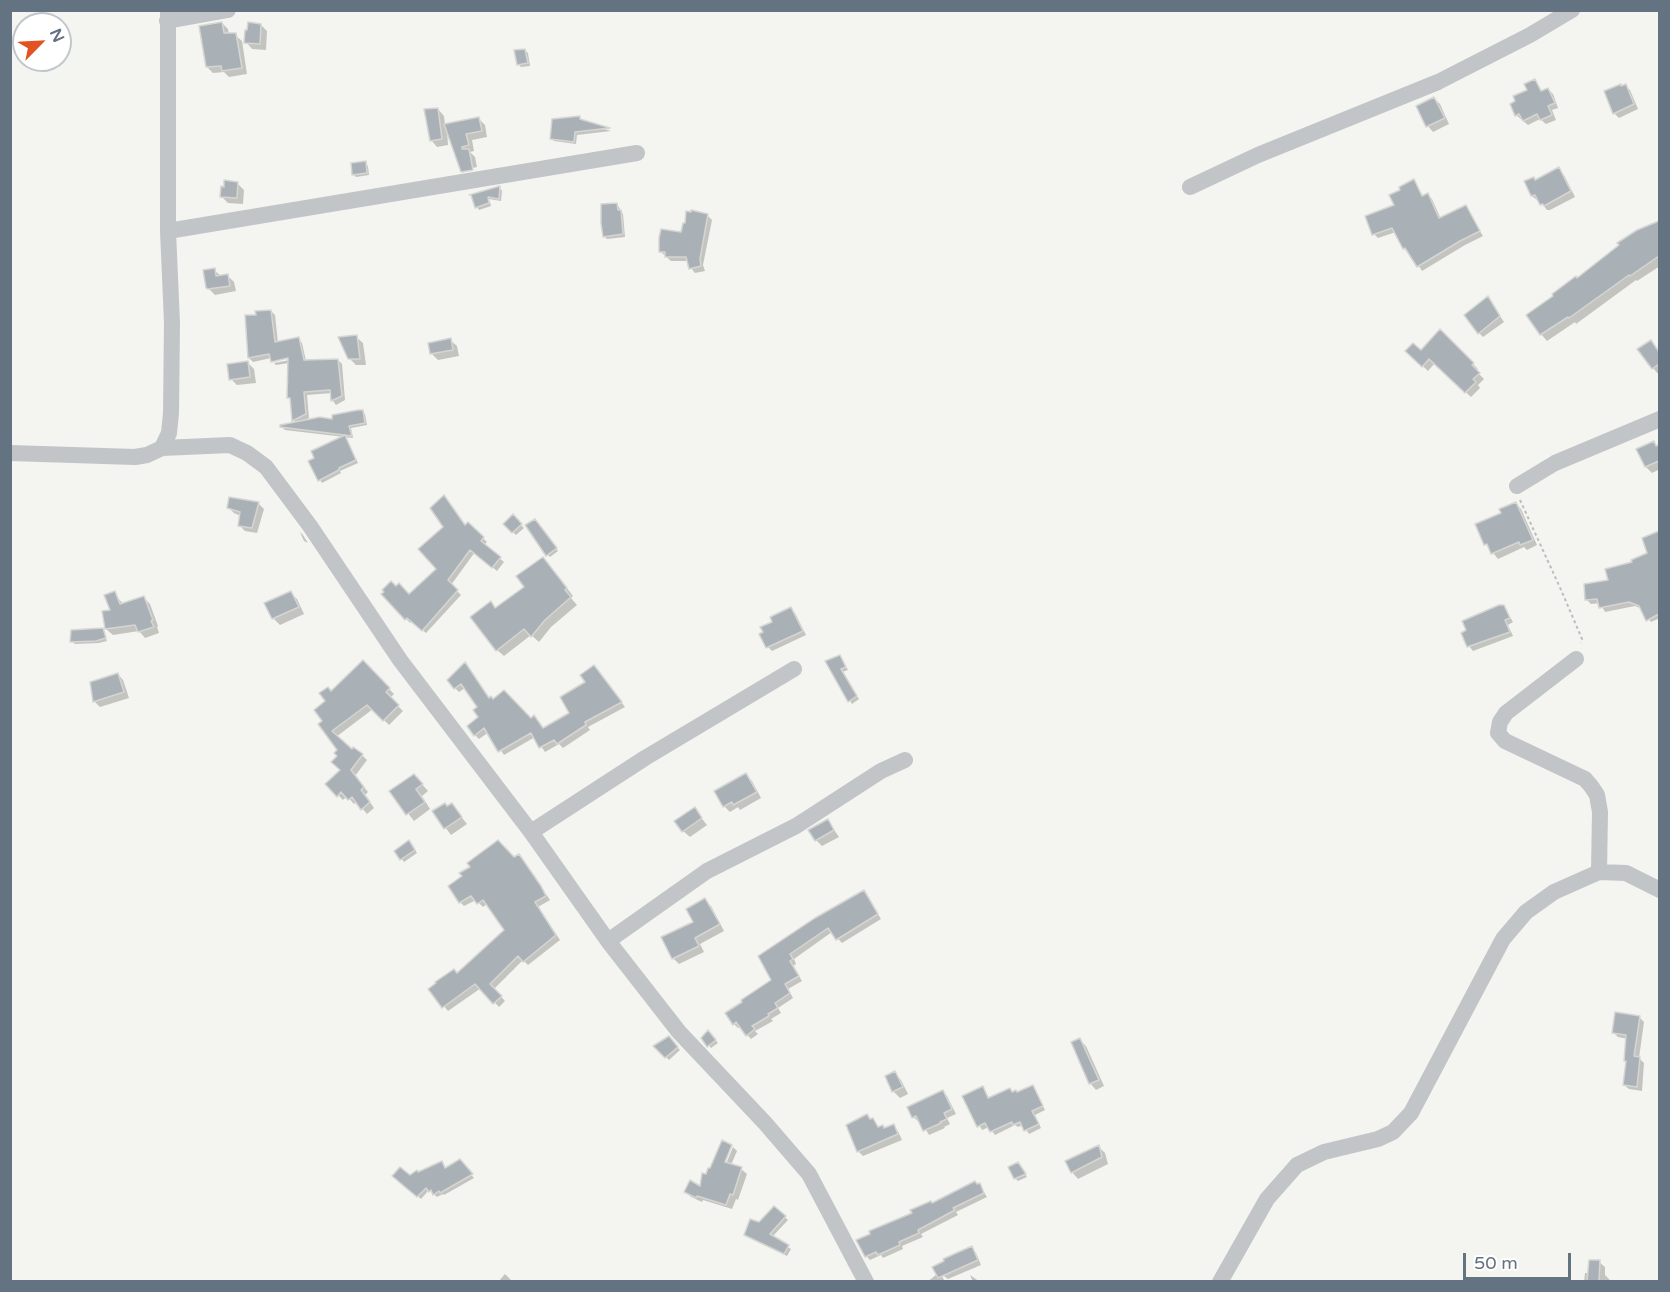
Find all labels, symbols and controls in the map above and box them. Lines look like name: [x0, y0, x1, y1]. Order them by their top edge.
north arrow: [12, 12, 72, 72]
text: N: [45, 26, 68, 45]
scale bar: [1466, 1241, 1574, 1279]
text: 50 m: [1474, 1252, 1518, 1274]

